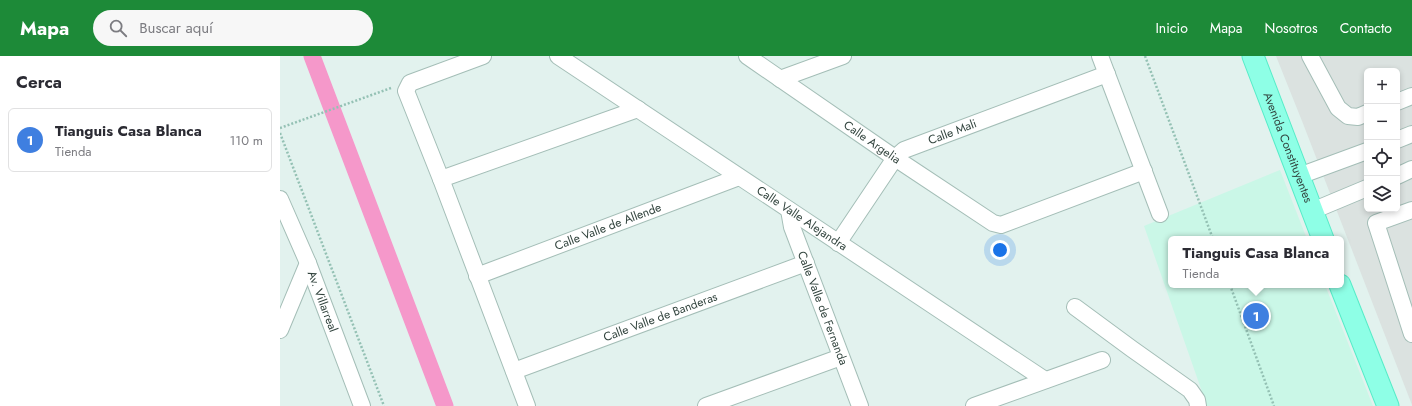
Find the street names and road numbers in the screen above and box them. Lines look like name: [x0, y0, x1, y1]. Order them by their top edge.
street label: Avenida Constituyentes: [1259, 90, 1317, 206]
street label: Calle Mali: [925, 115, 979, 149]
street label: Calle Argelia: [840, 116, 904, 169]
street label: Calle Valle Alejandra: [753, 181, 851, 255]
street label: Calle Valle de Allende: [552, 198, 664, 255]
street label: Calle Valle de Fernanda: [793, 248, 853, 368]
street label: Av. Villarreal: [303, 268, 342, 335]
street label: Calle Valle de Banderas: [601, 288, 720, 346]

